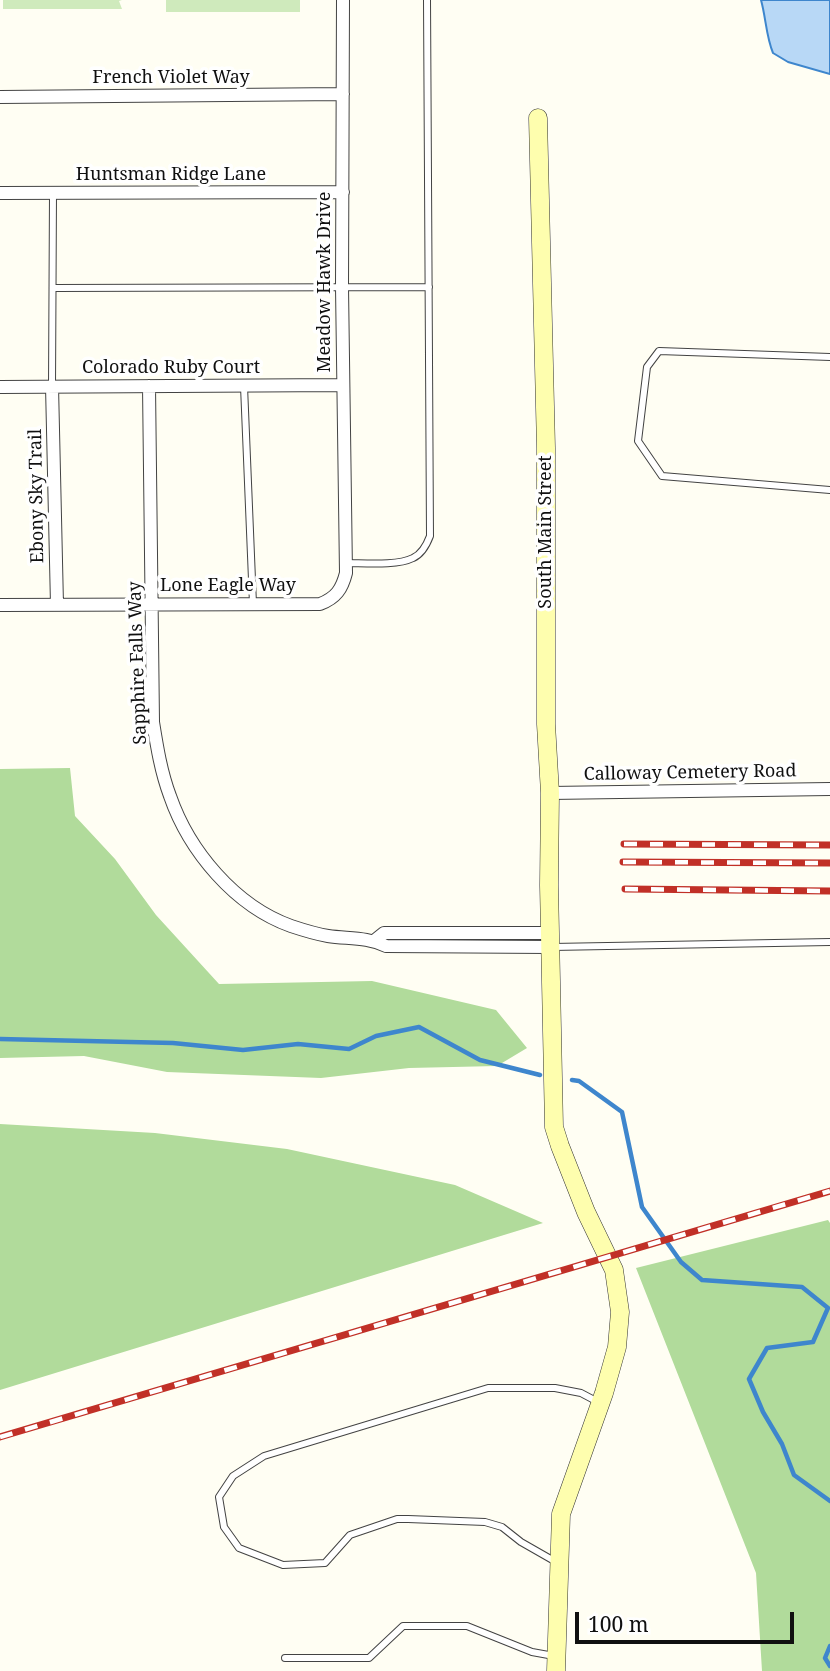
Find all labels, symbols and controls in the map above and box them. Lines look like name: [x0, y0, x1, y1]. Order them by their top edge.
street label: French Violet Way: [92, 67, 250, 89]
street label: Huntsman Ridge Lane: [76, 164, 266, 186]
street label: Meadow Hawk Drive: [314, 192, 336, 372]
street label: Colorado Ruby Court: [82, 357, 260, 379]
street label: Ebony Sky Trail: [25, 429, 49, 563]
street label: South Main Street: [535, 455, 557, 609]
street label: Lone Eagle Way: [160, 575, 296, 597]
street label: Sapphire Falls Way: [124, 581, 152, 745]
street label: Calloway Cemetery Road: [583, 760, 797, 786]
scale bar: [578, 1598, 797, 1642]
text: 100 m: [588, 1610, 649, 1638]

